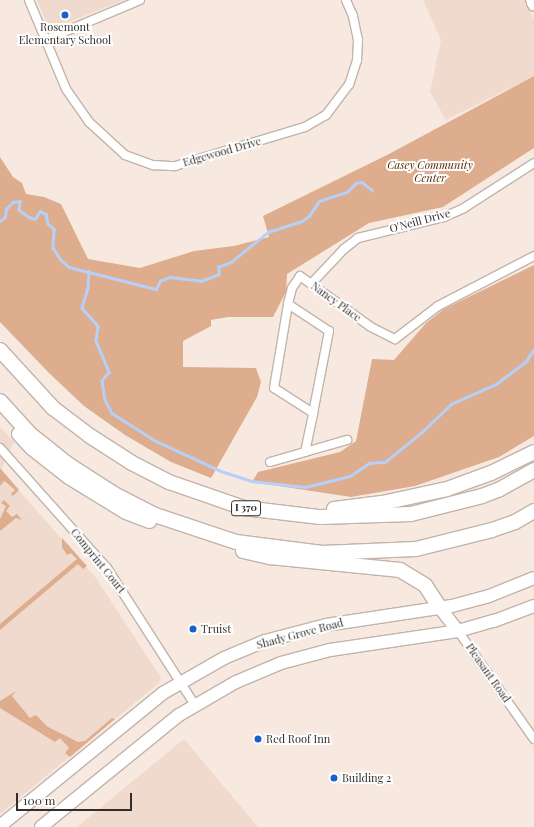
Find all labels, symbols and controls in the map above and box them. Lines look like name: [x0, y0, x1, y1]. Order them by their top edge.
marker: Rosemont Elementary School: [60, 10, 70, 20]
place label: Rosemont Elementary School: [19, 21, 111, 47]
street label: Edgewood Drive: [181, 135, 263, 169]
park label: Casey Community Center: [387, 159, 473, 185]
street label: O'Neill Drive: [388, 207, 452, 235]
street label: Nancy Place: [308, 279, 364, 325]
road number: I 370: [231, 500, 261, 516]
street label: Comprint Court: [68, 526, 128, 596]
street label: Shady Grove Road: [255, 616, 345, 652]
place label: Truist: [201, 622, 231, 636]
marker: Truist: [188, 624, 198, 634]
street label: Pleasant Road: [463, 641, 513, 705]
place label: Red Roof Inn: [266, 732, 330, 746]
marker: Red Roof Inn: [253, 734, 263, 744]
place label: Building 2: [342, 771, 391, 785]
marker: Building 2: [329, 773, 339, 783]
scale bar: [18, 785, 134, 811]
text: 100 m: [23, 792, 55, 808]

